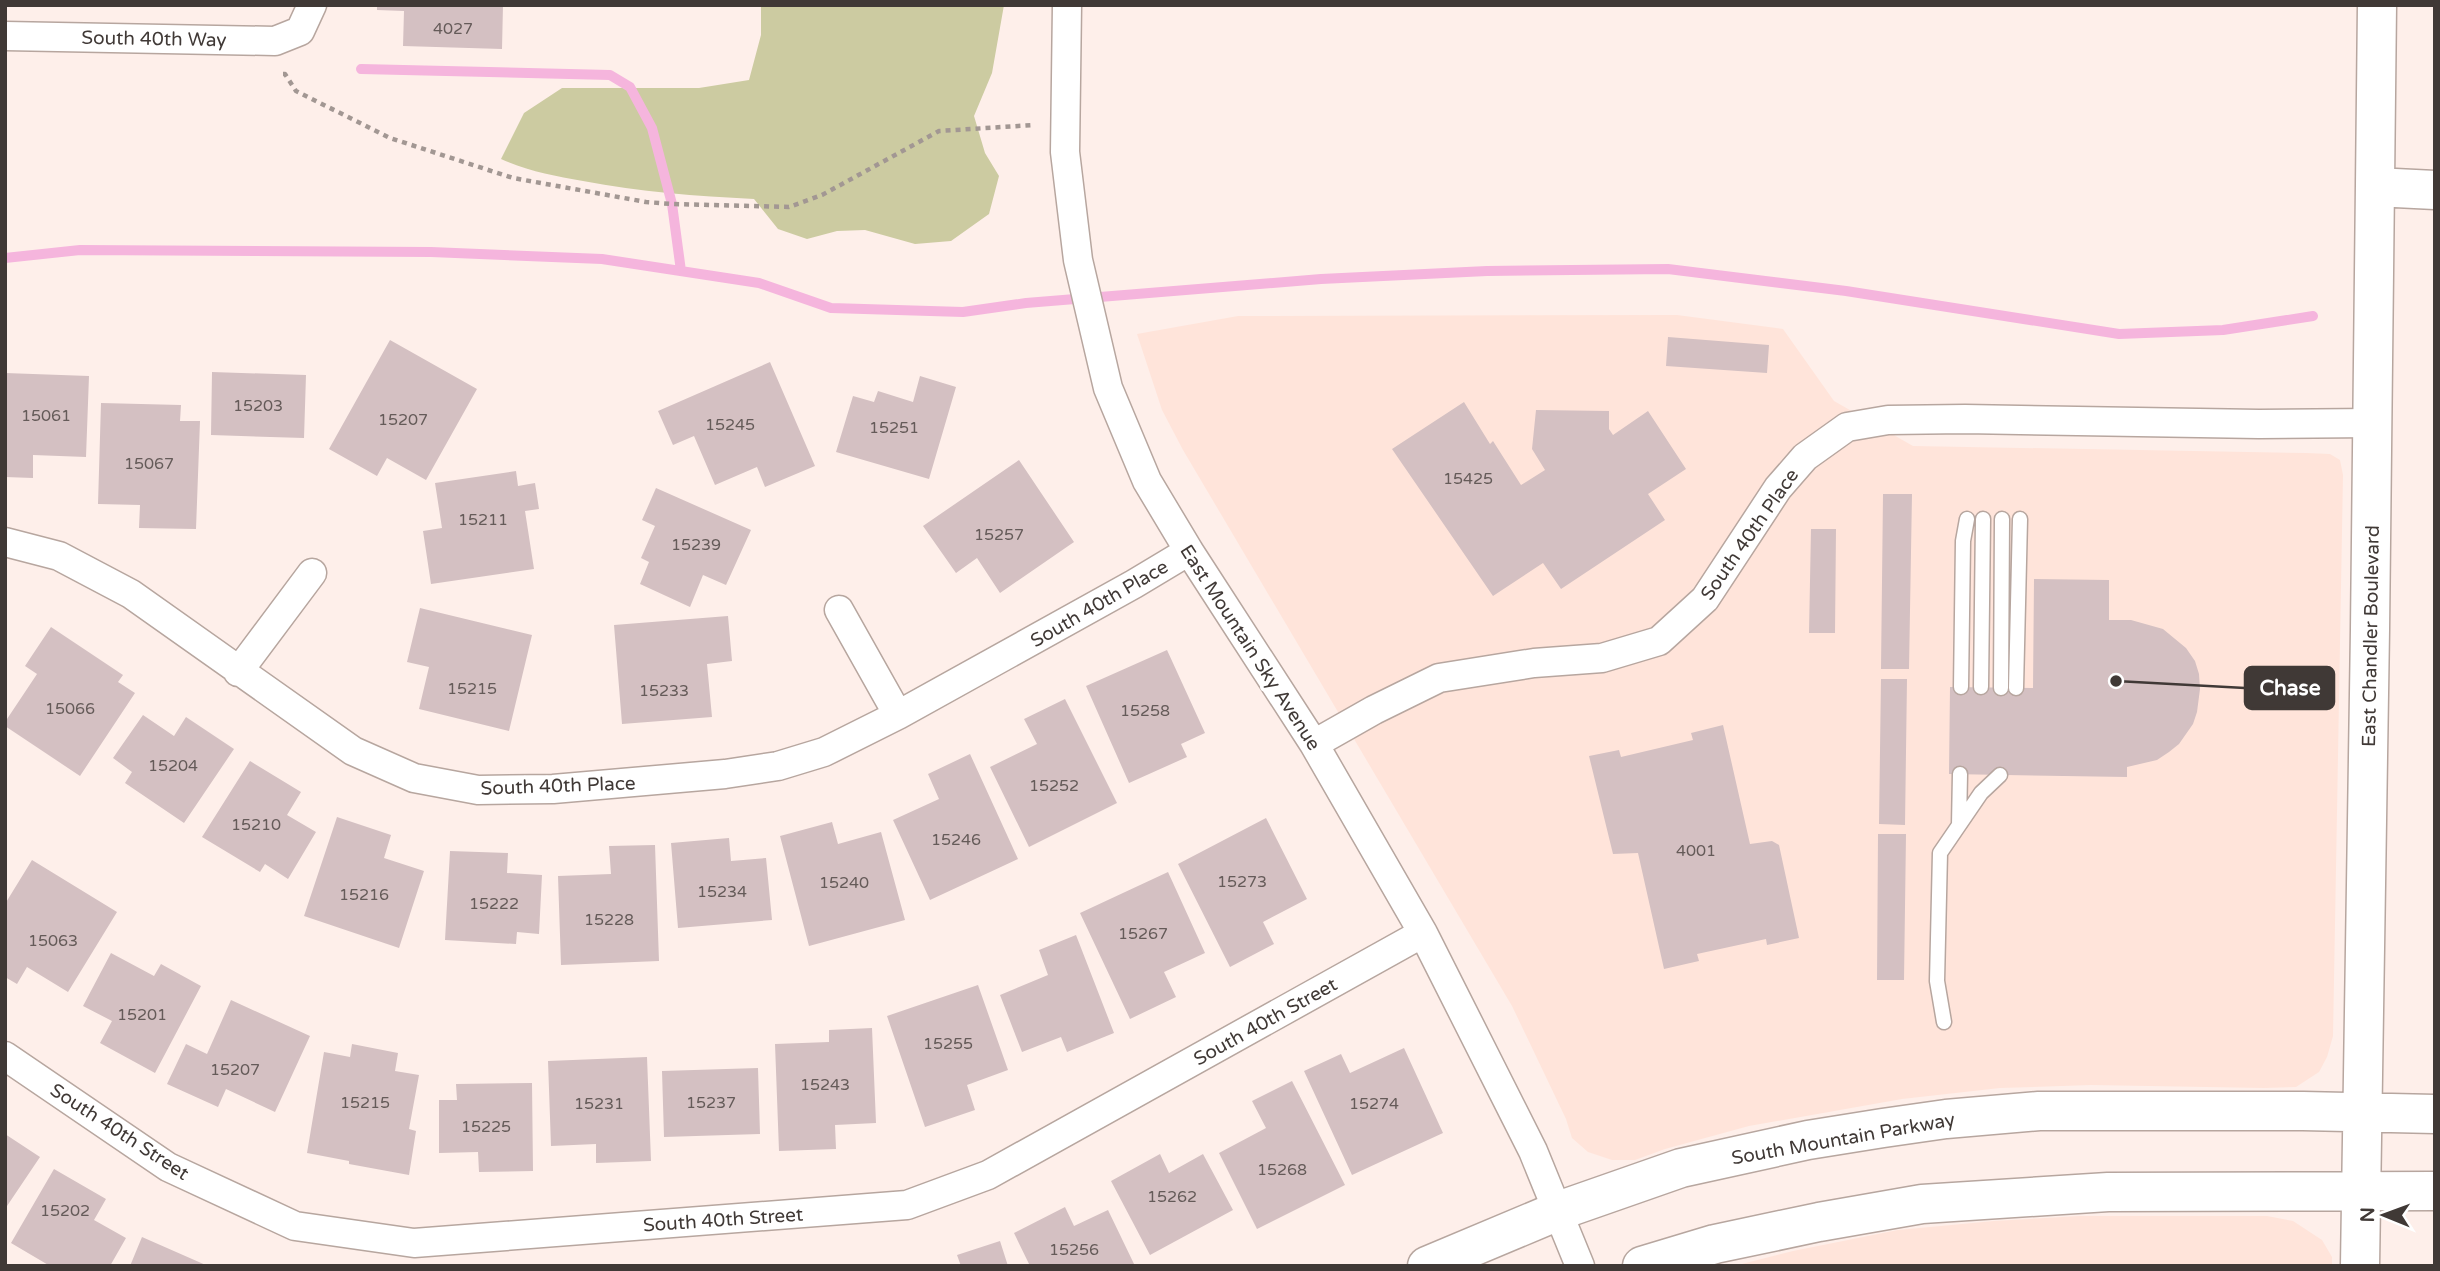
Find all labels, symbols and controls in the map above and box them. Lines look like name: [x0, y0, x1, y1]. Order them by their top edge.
house number: 4027: [433, 19, 473, 39]
street label: South 40th Way: [81, 27, 227, 51]
house number: 15203: [233, 396, 283, 416]
house number: 15061: [21, 406, 71, 426]
house number: 15207: [378, 410, 428, 430]
house number: 15245: [705, 415, 755, 435]
house number: 15251: [869, 418, 919, 438]
house number: 15067: [124, 454, 174, 474]
street label: South 40th Place: [1696, 465, 1803, 604]
house number: 15425: [1443, 469, 1493, 489]
house number: 15211: [458, 510, 508, 530]
house number: 15257: [974, 525, 1024, 545]
street label: East Chandler Boulevard: [2358, 525, 2384, 747]
house number: 15239: [671, 535, 721, 555]
street label: East Mountain Sky Avenue: [1175, 541, 1325, 754]
street label: South 40th Place: [1027, 556, 1172, 652]
callout: Chase: [2245, 667, 2334, 709]
text: Chase: [2259, 676, 2321, 701]
house number: 15215: [447, 679, 497, 699]
house number: 15233: [639, 681, 689, 701]
house number: 15066: [45, 699, 95, 719]
house number: 15258: [1120, 701, 1170, 721]
house number: 15204: [148, 756, 198, 776]
street label: South 40th Place: [480, 772, 636, 800]
house number: 15252: [1029, 776, 1079, 796]
house number: 15210: [231, 815, 281, 835]
house number: 15246: [931, 830, 981, 850]
house number: 4001: [1676, 841, 1716, 861]
house number: 15273: [1217, 872, 1267, 892]
house number: 15240: [819, 873, 869, 893]
house number: 15234: [697, 882, 747, 902]
house number: 15216: [339, 885, 389, 905]
house number: 15222: [469, 894, 519, 914]
house number: 15228: [584, 910, 634, 930]
house number: 15267: [1118, 924, 1168, 944]
house number: 15063: [28, 931, 78, 951]
street label: South 40th Street: [1190, 973, 1341, 1070]
house number: 15201: [117, 1005, 167, 1025]
house number: 15255: [923, 1034, 973, 1054]
house number: 15207: [210, 1060, 260, 1080]
house number: 15243: [800, 1075, 850, 1095]
street label: South 40th Street: [46, 1079, 193, 1185]
house number: 15215: [340, 1093, 390, 1113]
house number: 15237: [686, 1093, 736, 1113]
house number: 15231: [574, 1094, 624, 1114]
house number: 15274: [1349, 1094, 1399, 1114]
street label: South Mountain Parkway: [1730, 1108, 1957, 1169]
house number: 15225: [461, 1117, 511, 1137]
house number: 15268: [1257, 1160, 1307, 1180]
north arrow: [2349, 1180, 2419, 1250]
house number: 15262: [1147, 1187, 1197, 1207]
house number: 15202: [40, 1201, 90, 1221]
street label: South 40th Street: [642, 1203, 804, 1237]
text: N: [2357, 1207, 2379, 1223]
house number: 15256: [1049, 1240, 1099, 1260]

